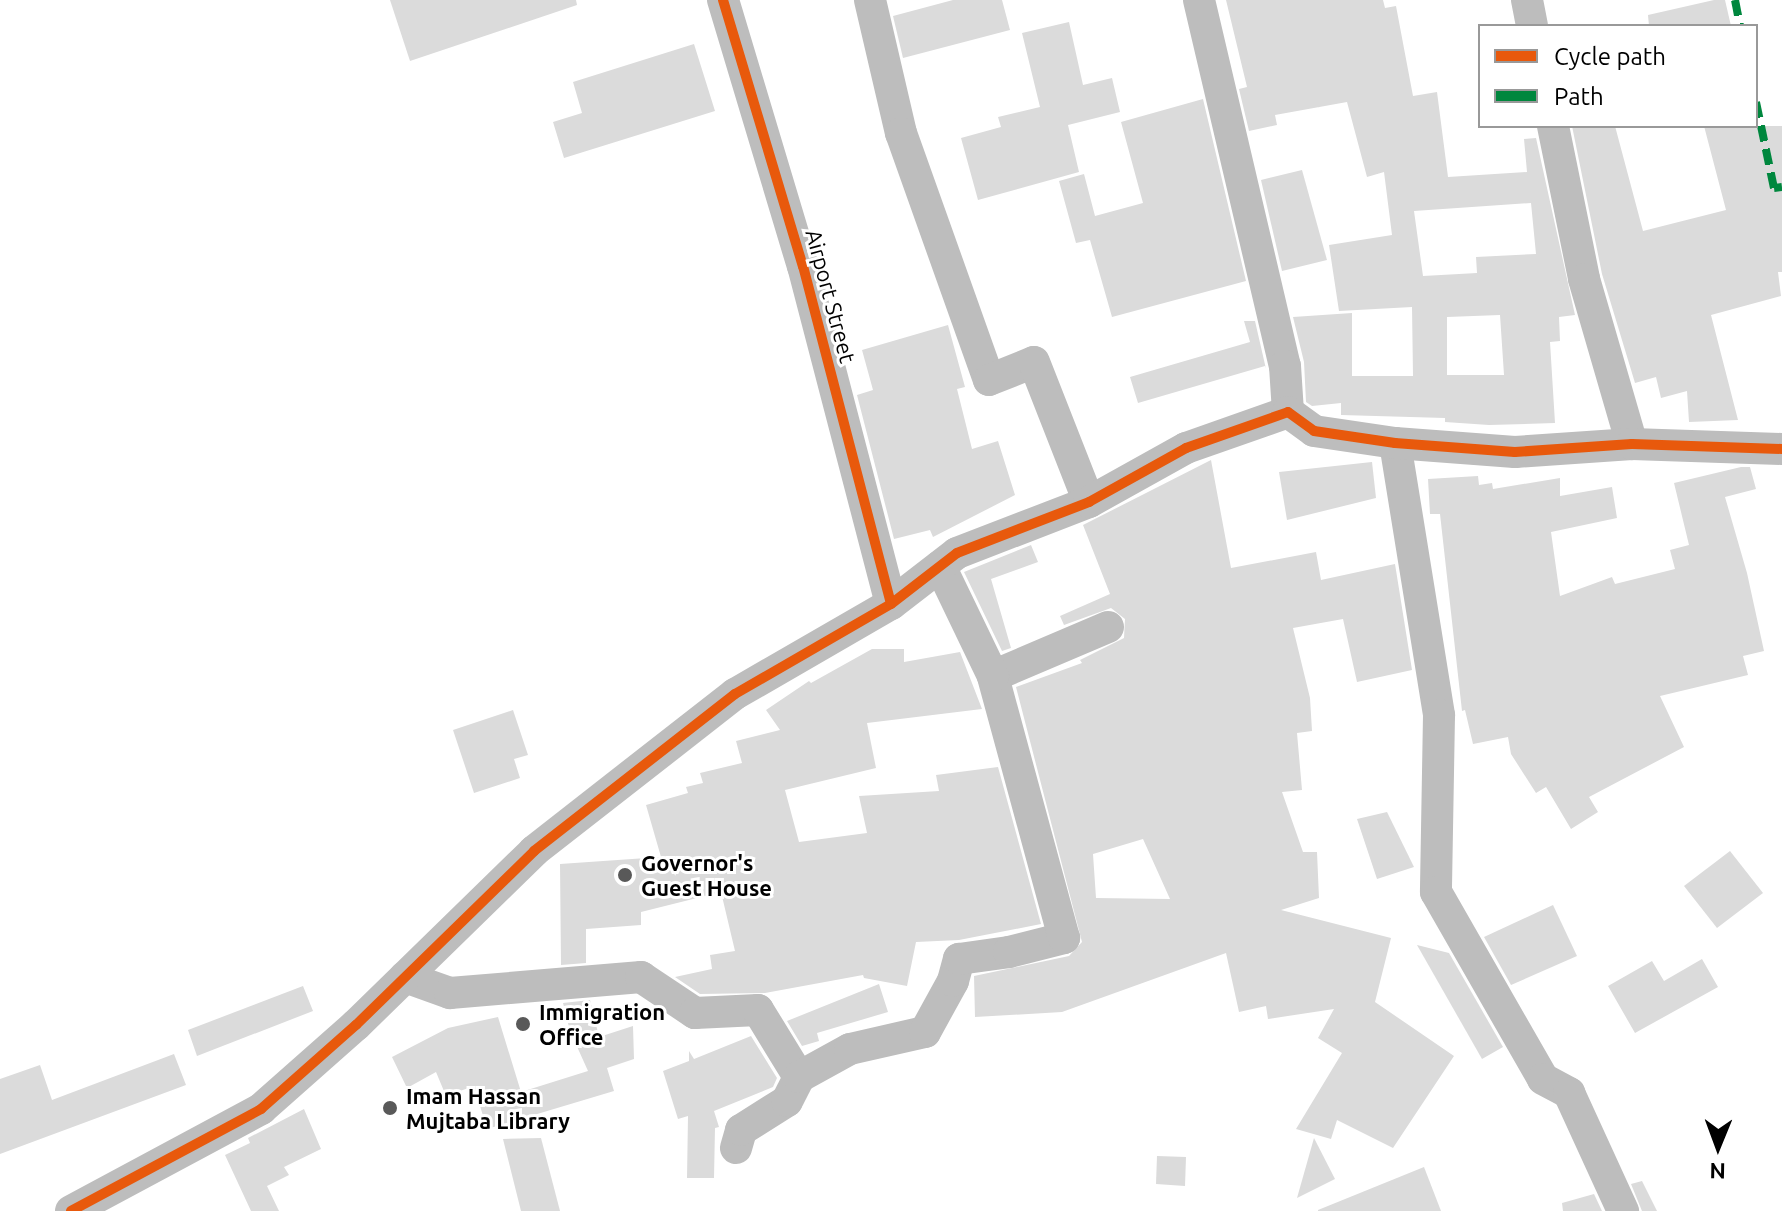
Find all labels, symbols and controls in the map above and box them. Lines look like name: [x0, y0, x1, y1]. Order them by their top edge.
legend: [1478, 24, 1758, 128]
text: Cycle path: [1554, 43, 1666, 70]
text: Path: [1554, 83, 1604, 110]
street label: Airport Street: [800, 226, 862, 366]
place label: Governor's Guest House: [641, 849, 772, 900]
marker: Governor's Guest House: [616, 866, 634, 884]
place label: Immigration Office: [539, 998, 665, 1050]
marker: Immigration Office: [514, 1015, 532, 1033]
place label: Imam Hassan Mujtaba Library: [406, 1082, 570, 1134]
marker: Imam Hassan Mujtaba Library: [381, 1099, 399, 1117]
north arrow: [1678, 1107, 1758, 1187]
text: N: [1709, 1159, 1726, 1184]

